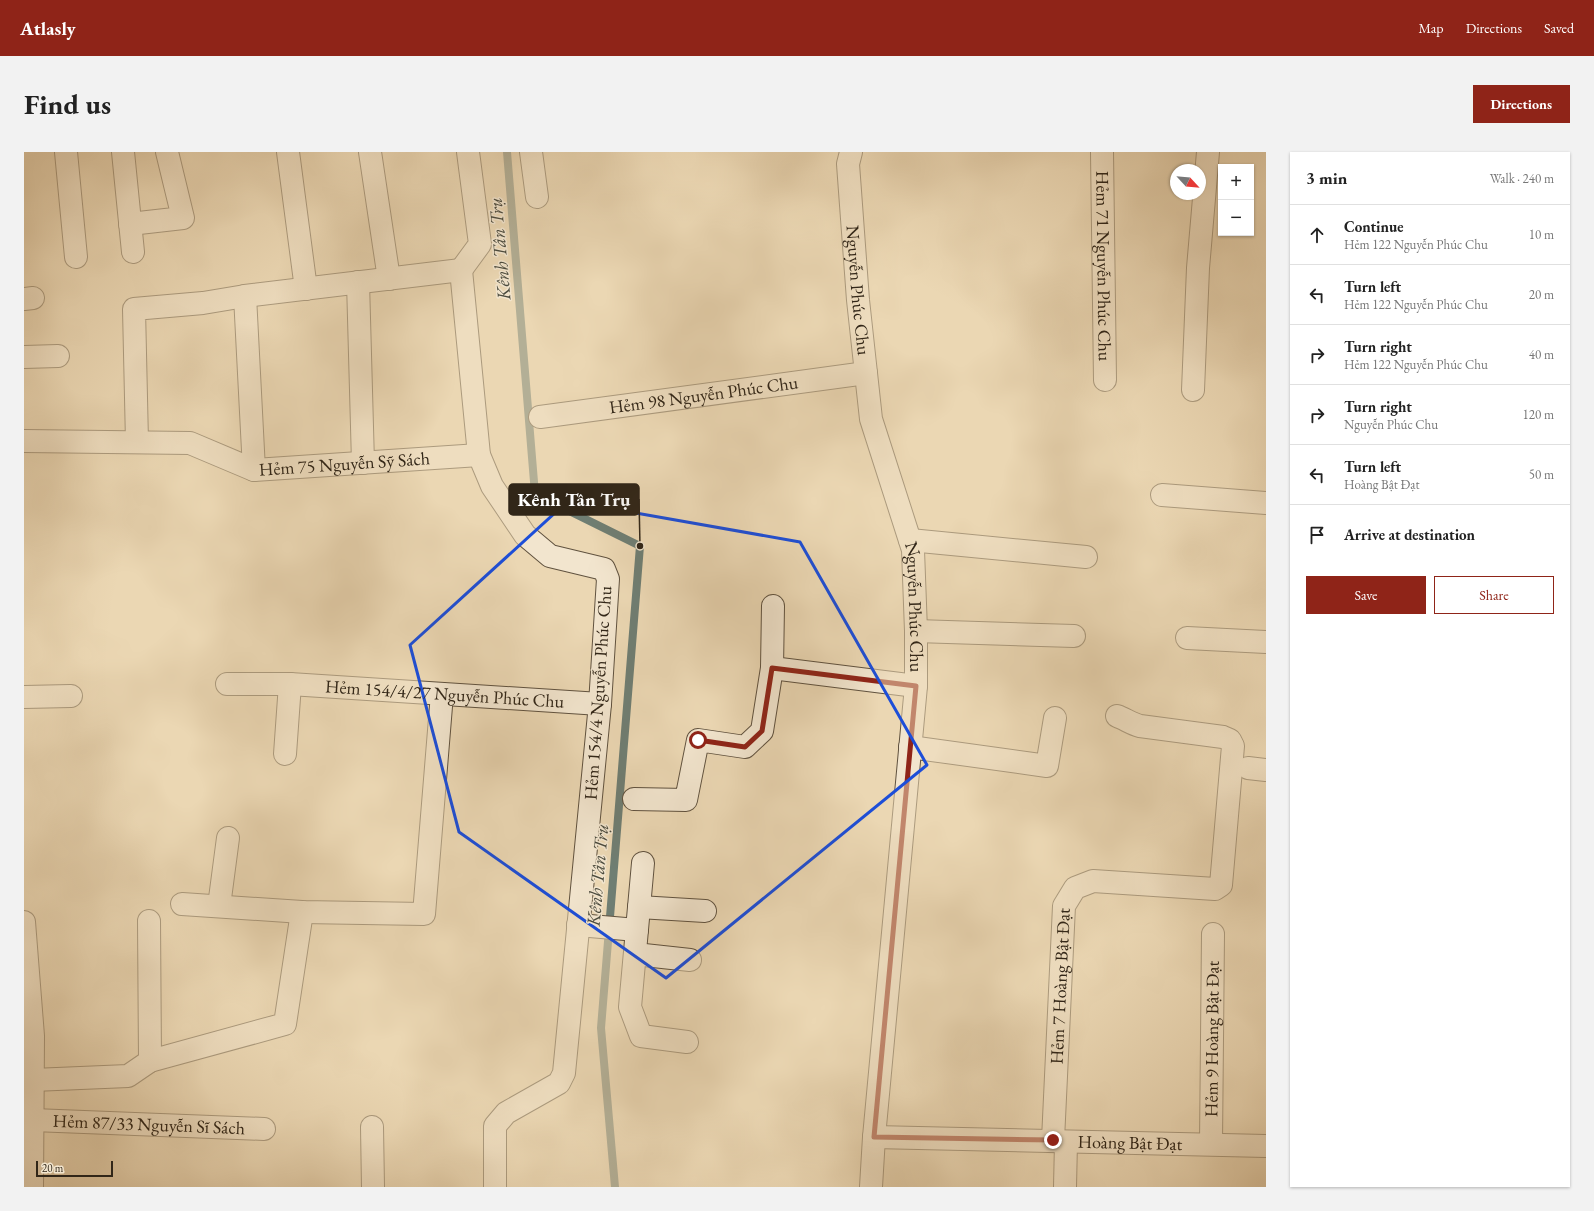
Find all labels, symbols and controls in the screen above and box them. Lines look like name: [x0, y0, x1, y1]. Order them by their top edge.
text: Atlasly: [20, 16, 76, 41]
text: Map: [1418, 19, 1444, 37]
text: Directions: [1466, 19, 1522, 37]
text: Saved: [1544, 19, 1574, 37]
button: Directions: [1473, 85, 1570, 123]
text: Find us: [24, 86, 111, 122]
north arrow: [1170, 164, 1206, 200]
map controls: [1218, 164, 1254, 236]
button: +: [1218, 164, 1254, 200]
text: 3 min: [1306, 167, 1347, 189]
text: Walk · 240 m: [1490, 170, 1554, 187]
street label: Hẻm 71 Nguyễn Phúc Chu: [1091, 171, 1117, 362]
water label: Kênh Tân Trụ: [483, 197, 517, 302]
button: −: [1218, 200, 1254, 236]
text: Continue: [1344, 217, 1404, 236]
street label: Nguyễn Phúc Chu: [842, 224, 876, 357]
icon: ahead: [1306, 224, 1328, 246]
text: 10 m: [1529, 226, 1554, 243]
text: Hẻm 122 Nguyễn Phúc Chu: [1344, 236, 1488, 253]
text: Turn left: [1344, 277, 1401, 296]
icon: left: [1306, 284, 1328, 306]
text: 20 m: [1529, 286, 1554, 303]
text: Hẻm 122 Nguyễn Phúc Chu: [1344, 296, 1488, 313]
text: Turn right: [1344, 337, 1412, 356]
icon: right: [1306, 344, 1328, 366]
text: 40 m: [1529, 346, 1554, 363]
text: Hẻm 122 Nguyễn Phúc Chu: [1344, 356, 1488, 373]
street label: Hẻm 98 Nguyễn Phúc Chu: [607, 370, 800, 419]
text: Turn right: [1344, 397, 1412, 416]
icon: right: [1306, 404, 1328, 426]
text: 120 m: [1523, 406, 1554, 423]
text: Nguyễn Phúc Chu: [1344, 416, 1438, 433]
street label: Hẻm 75 Nguyễn Sỹ Sách: [258, 446, 431, 481]
text: Turn left: [1344, 457, 1401, 476]
icon: left: [1306, 464, 1328, 486]
text: 50 m: [1529, 466, 1554, 483]
text: Hoàng Bật Đạt: [1344, 476, 1420, 493]
callout: Kênh Tân Trụ: [509, 484, 639, 515]
text: Kênh Tân Trụ: [517, 487, 631, 512]
icon: arrive: [1306, 524, 1328, 546]
text: Arrive at destination: [1344, 525, 1475, 544]
street label: Nguyễn Phúc Chu: [900, 539, 928, 673]
button: Save: [1306, 576, 1426, 614]
button: Share: [1434, 576, 1554, 614]
street label: Hẻm 154/4 Nguyễn Phúc Chu: [579, 585, 617, 801]
street label: Hẻm 154/4/27 Nguyễn Phúc Chu: [324, 674, 565, 713]
route start: [689, 731, 707, 749]
water label: Kênh Tân Trụ: [580, 823, 614, 928]
street label: Hẻm 7 Hoàng Bật Đạt: [1045, 907, 1075, 1065]
street label: Hẻm 9 Hoàng Bật Đạt: [1199, 960, 1224, 1117]
street label: Hẻm 87/33 Nguyễn Sĩ Sách: [52, 1109, 246, 1139]
street label: Hoàng Bật Đạt: [1077, 1130, 1183, 1155]
route end: [1044, 1131, 1062, 1149]
scale bar: [36, 1159, 113, 1178]
text: 20 m: [42, 1161, 63, 1175]

